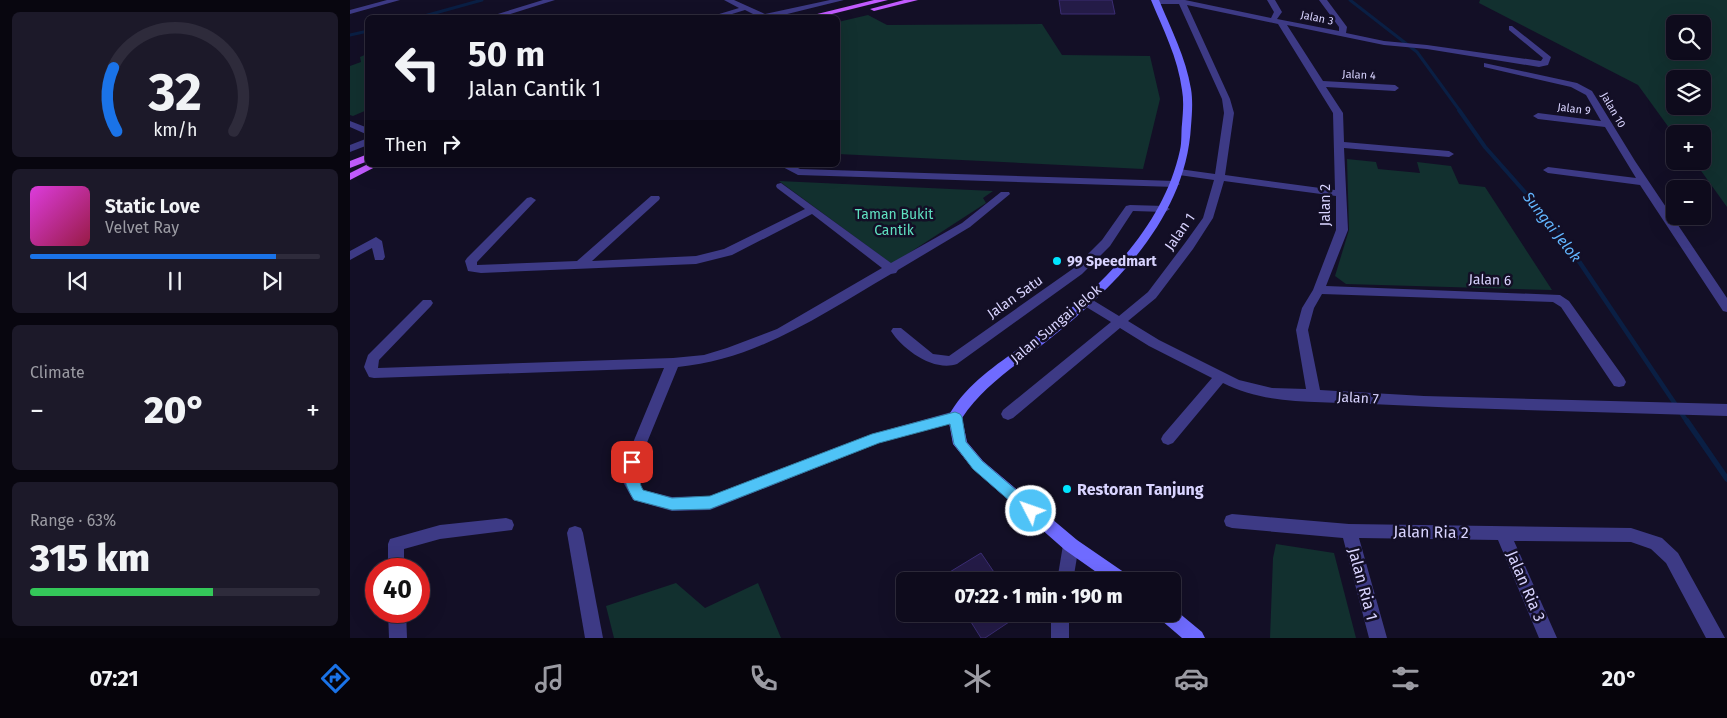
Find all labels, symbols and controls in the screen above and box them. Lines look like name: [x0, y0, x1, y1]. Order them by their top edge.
street label: Jalan 3: [1299, 8, 1335, 28]
map controls: [1666, 15, 1711, 225]
button: search: [1666, 15, 1711, 60]
text: 50 m: [468, 33, 545, 75]
icon: left: [385, 35, 450, 100]
text: 32: [147, 61, 202, 124]
street label: Jalan 4: [1342, 68, 1376, 82]
button: layers: [1666, 70, 1711, 115]
text: Jalan Cantik 1: [468, 75, 601, 102]
street label: Jalan 10: [1598, 90, 1628, 130]
street label: Jalan 9: [1557, 101, 1592, 118]
text: km/h: [153, 119, 197, 141]
button: +: [1666, 125, 1711, 170]
icon: right: [437, 130, 465, 158]
text: Then: [385, 133, 427, 156]
button: −: [1666, 180, 1711, 225]
street label: Jalan 2: [1317, 184, 1334, 226]
water label: Sungai Jelok: [1518, 188, 1585, 266]
text: Static Love: [105, 195, 200, 218]
park label: Taman Bukit Cantik: [855, 206, 934, 239]
street label: Jalan 1: [1161, 210, 1199, 254]
text: Velvet Ray: [105, 218, 179, 237]
place label: 99 Speedmart: [1067, 253, 1157, 270]
marker: 99 Speedmart: [1051, 255, 1063, 267]
icon: previous: [64, 267, 92, 295]
icon: pause: [161, 267, 189, 295]
icon: next: [258, 267, 286, 295]
street label: Jalan 6: [1468, 271, 1512, 289]
street label: Jalan Satu: [984, 272, 1046, 322]
street label: Jalan Sungai Jelok: [1007, 281, 1105, 367]
text: Climate: [30, 363, 85, 382]
text: 20°: [144, 387, 206, 433]
street label: Jalan 7: [1337, 388, 1379, 408]
text: −: [30, 394, 44, 427]
text: +: [306, 394, 320, 427]
pin: [611, 441, 653, 483]
icon: arrive: [618, 448, 646, 476]
place label: Restoran Tanjung: [1077, 480, 1204, 499]
marker: Restoran Tanjung: [1061, 483, 1073, 495]
position arrow: [1004, 484, 1056, 536]
text: Range · 63%: [30, 511, 116, 530]
street label: Jalan Ria 2: [1393, 522, 1469, 542]
text: 315 km: [30, 535, 150, 581]
street label: Jalan Ria 1: [1344, 546, 1382, 622]
street label: Jalan Ria 3: [1503, 548, 1549, 624]
speed limit sign: 40: [365, 558, 430, 623]
text: 07:22 · 1 min · 190 m: [955, 585, 1122, 608]
icon: directions: [318, 661, 353, 696]
icon: music: [532, 661, 567, 696]
icon: phone: [746, 661, 781, 696]
icon: climate: [960, 661, 995, 696]
icon: car: [1174, 661, 1209, 696]
icon: filters: [1388, 661, 1423, 696]
text: 07:21: [90, 665, 139, 692]
text: 20°: [1602, 665, 1637, 692]

